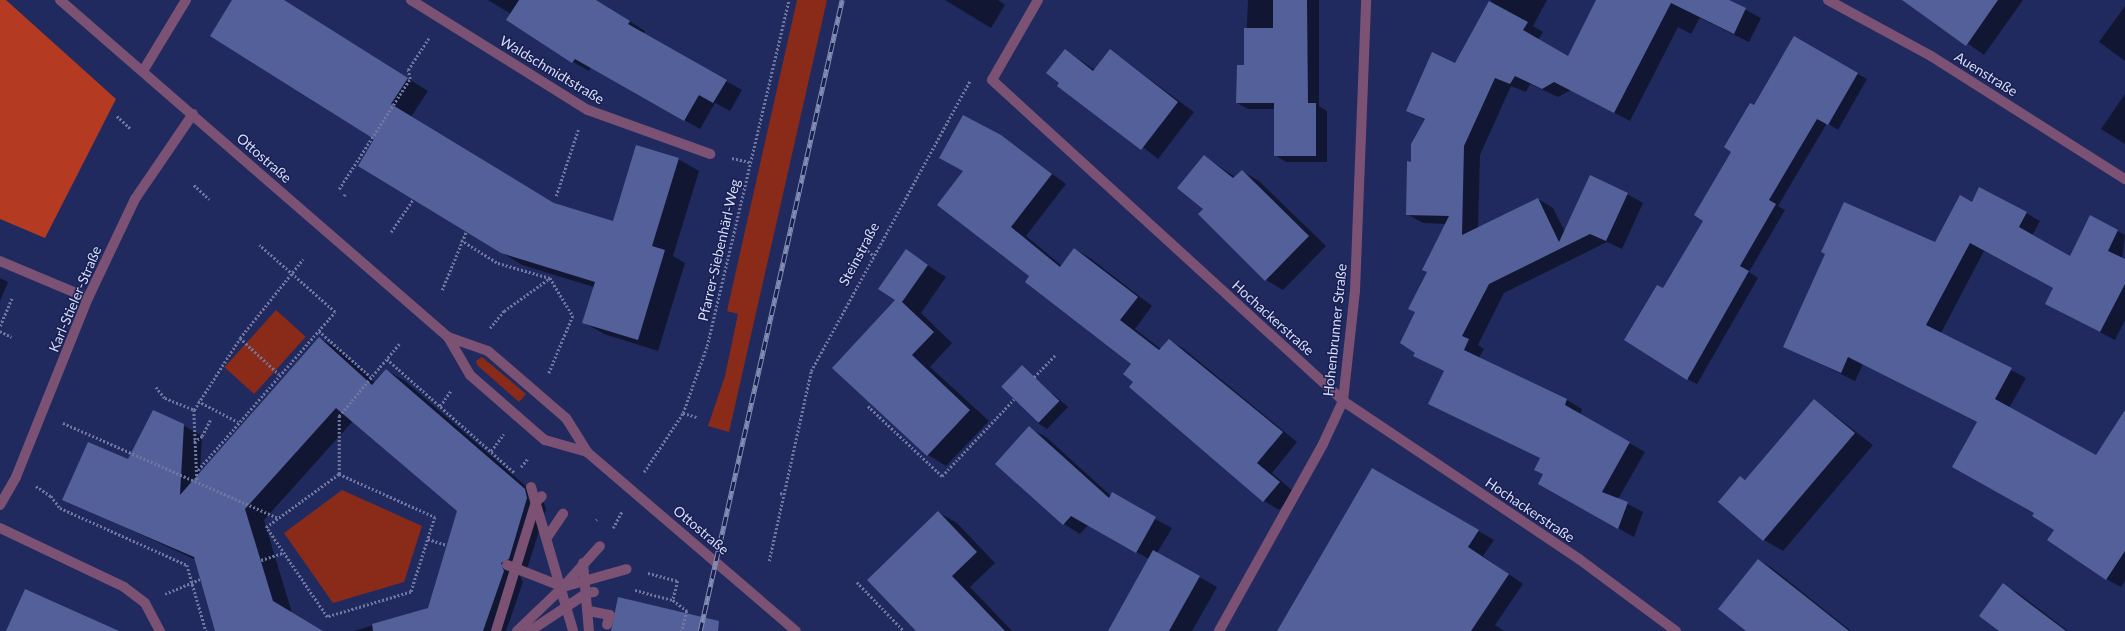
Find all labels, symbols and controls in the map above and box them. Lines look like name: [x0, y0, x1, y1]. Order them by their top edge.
street label: Waldschmidtstraße: [497, 32, 607, 108]
street label: Auenstraße: [1952, 48, 2020, 100]
street label: Ottostraße: [233, 130, 295, 186]
street label: Pfarrer-Siebenhärl-Weg: [694, 177, 744, 323]
street label: Steinstraße: [835, 219, 883, 289]
street label: Karl-Stieler-Straße: [45, 243, 105, 355]
street label: Hohenbrunner Straße: [1320, 263, 1350, 397]
street label: Hochackerstraße: [1229, 277, 1317, 359]
street label: Hochackerstraße: [1482, 474, 1578, 546]
street label: Ottostraße: [670, 502, 732, 558]

